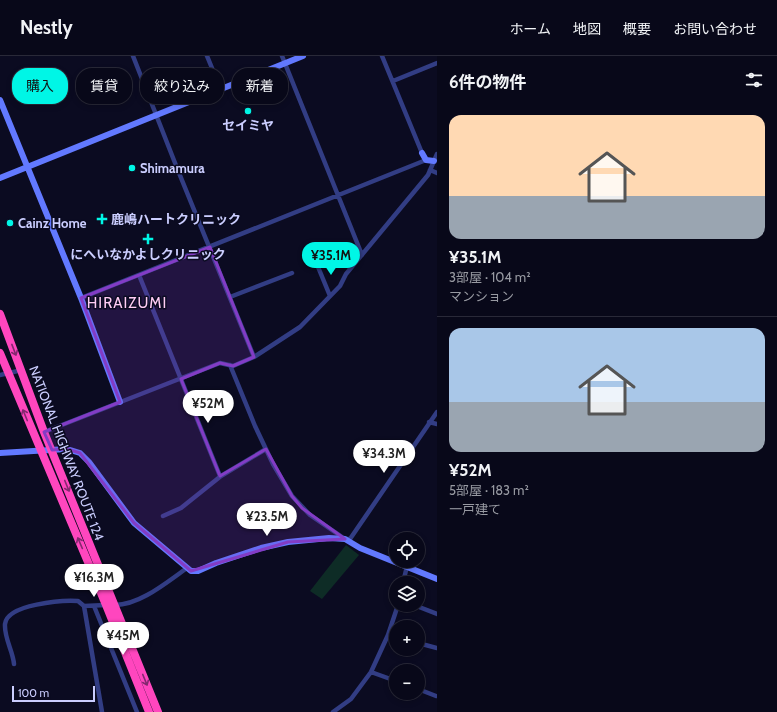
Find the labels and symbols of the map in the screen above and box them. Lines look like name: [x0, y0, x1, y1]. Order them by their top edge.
marker: セイミヤ: [243, 106, 253, 116]
place label: セイミヤ: [222, 117, 274, 133]
place label: Shimamura: [140, 160, 205, 176]
marker: Shimamura: [127, 163, 137, 173]
place label: 鹿嶋ハートクリニック: [111, 211, 241, 227]
marker: 鹿嶋ハートクリニック: [96, 213, 108, 225]
place label: Cainz Home: [18, 215, 87, 231]
marker: Cainz Home: [5, 218, 15, 228]
marker: にへいなかよしクリニック: [142, 233, 154, 245]
pin: ¥35.1M: [298, 242, 364, 276]
place label: にへいなかよしクリニック: [70, 246, 226, 262]
district label: HIRAIZUMI: [87, 294, 167, 312]
one-way arrow: [11, 344, 19, 356]
street label: NATIONAL HIGHWAY ROUTE 124: [26, 363, 108, 543]
pin: ¥52M: [184, 390, 232, 424]
one-way arrow: [21, 409, 29, 421]
pin: ¥34.3M: [351, 440, 417, 474]
one-way arrow: [63, 480, 71, 492]
pin: ¥23.5M: [234, 503, 300, 537]
one-way arrow: [75, 538, 83, 550]
pin: ¥16.3M: [61, 564, 127, 598]
pin: ¥45M: [99, 622, 147, 656]
one-way arrow: [142, 674, 150, 686]
scale bar: [12, 684, 95, 703]

